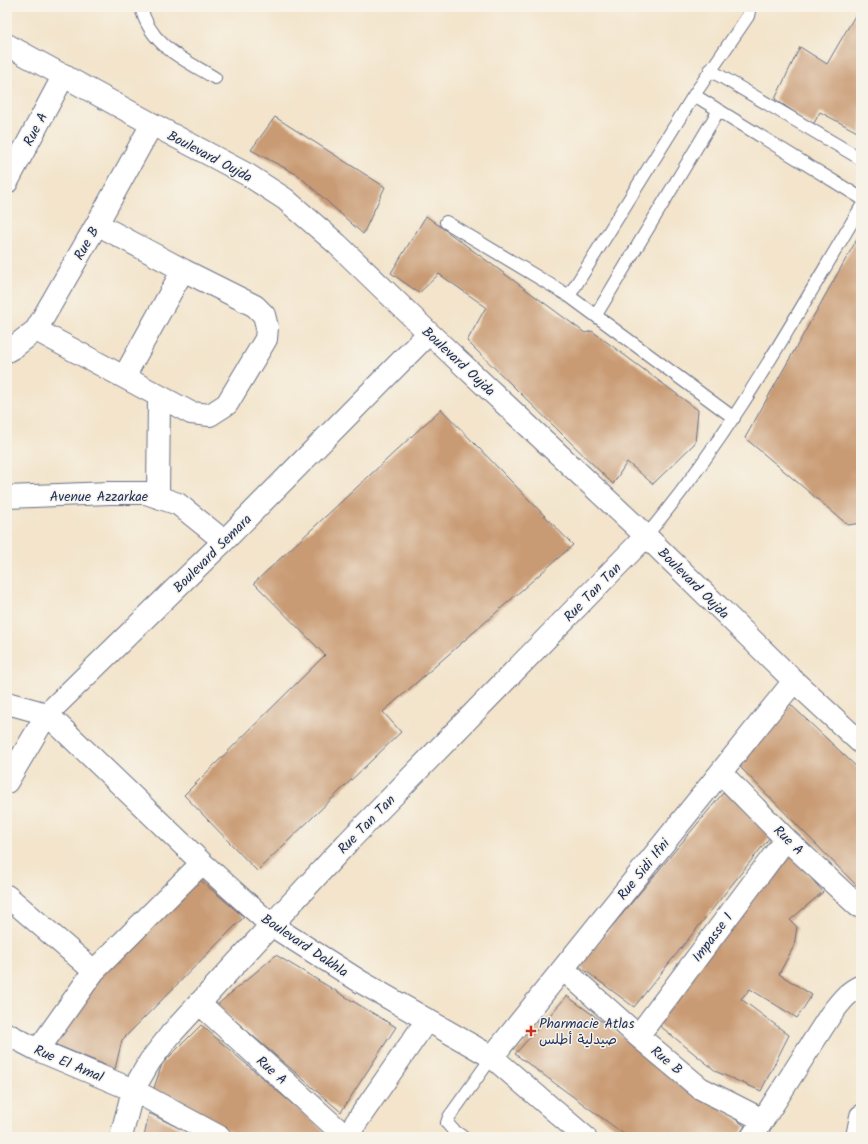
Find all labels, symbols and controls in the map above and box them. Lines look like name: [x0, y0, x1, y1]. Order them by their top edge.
street label: Rue A: [18, 109, 54, 150]
street label: Boulevard Oujda: [163, 125, 256, 189]
street label: Rue B: [68, 222, 105, 264]
street label: Boulevard Oujda: [416, 322, 500, 402]
street label: Avenue Azzarkae: [50, 486, 149, 508]
street label: Boulevard Semara: [168, 509, 257, 598]
street label: Boulevard Oujda: [652, 543, 734, 625]
street label: Rue Tan Tan: [559, 558, 627, 627]
street label: Rue Tan Tan: [333, 790, 401, 859]
street label: Rue A: [768, 821, 809, 861]
street label: Rue Sidi Ifni: [612, 833, 676, 905]
street label: Boulevard Dakhla: [256, 908, 352, 983]
street label: Impasse 1: [687, 908, 739, 967]
place label: Pharmacie Atlas صيدلية أطلس: [539, 1013, 634, 1051]
marker: Pharmacie Atlas صيدلية أطلس: [526, 1026, 536, 1036]
street label: Rue El Amal: [30, 1039, 107, 1089]
street label: Rue B: [646, 1041, 687, 1081]
street label: Rue A: [251, 1051, 292, 1091]

